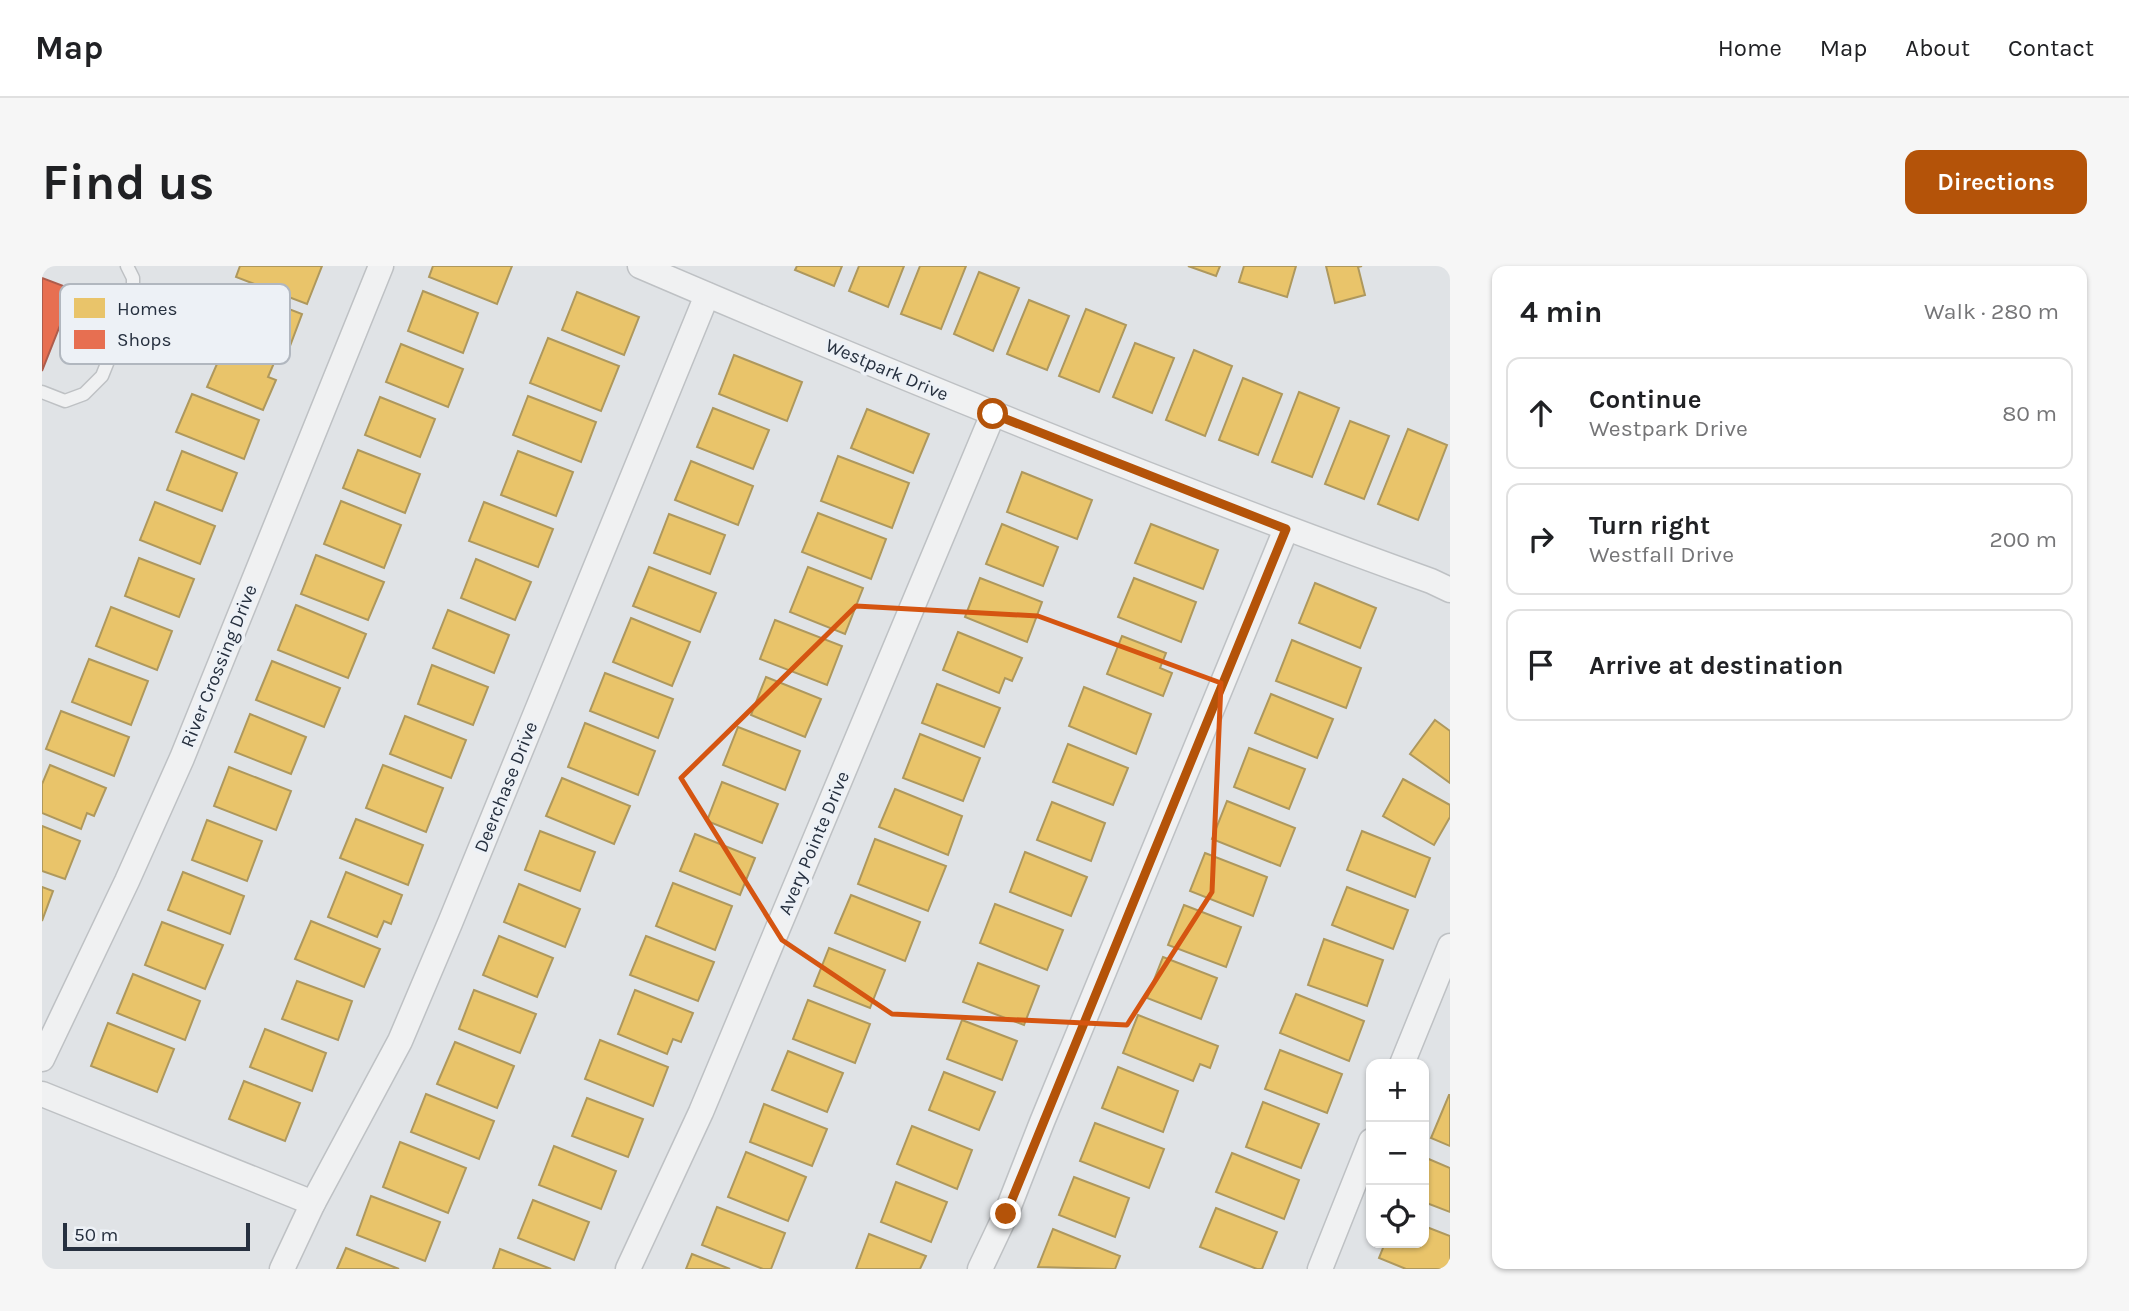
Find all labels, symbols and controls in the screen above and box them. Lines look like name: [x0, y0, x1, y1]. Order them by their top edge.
text: Map: [35, 29, 103, 67]
text: Home: [1718, 34, 1782, 62]
text: Map: [1820, 34, 1867, 62]
text: About: [1905, 34, 1970, 62]
text: Contact: [2008, 34, 2094, 62]
button: Directions: [1905, 150, 2087, 214]
text: Find us: [42, 154, 214, 211]
legend: [60, 284, 290, 364]
text: 4 min: [1520, 294, 1602, 330]
text: Homes: [117, 298, 178, 320]
text: Walk · 280 m: [1924, 298, 2059, 325]
text: Shops: [117, 329, 171, 351]
street label: Westpark Drive: [822, 334, 952, 406]
text: Continue: [1589, 384, 1701, 415]
icon: ahead: [1522, 394, 1560, 432]
route start: [977, 398, 1008, 429]
text: 80 m: [2002, 400, 2057, 427]
text: Westpark Drive: [1589, 415, 1748, 442]
text: Turn right: [1589, 510, 1710, 541]
icon: right: [1522, 520, 1560, 558]
text: 200 m: [1989, 526, 2057, 553]
text: Westfall Drive: [1589, 541, 1734, 568]
street label: River Crossing Drive: [176, 581, 262, 751]
icon: arrive: [1522, 646, 1560, 684]
text: Arrive at destination: [1589, 650, 1843, 681]
street label: Deerchase Drive: [470, 718, 542, 856]
street label: Avery Pointe Drive: [774, 768, 854, 918]
map controls: [1366, 1059, 1429, 1248]
button: +: [1366, 1059, 1429, 1122]
button: −: [1366, 1122, 1429, 1185]
button: locate: [1366, 1185, 1429, 1248]
route end: [990, 1198, 1021, 1229]
scale bar: [63, 1220, 250, 1252]
text: 50 m: [74, 1224, 118, 1246]

